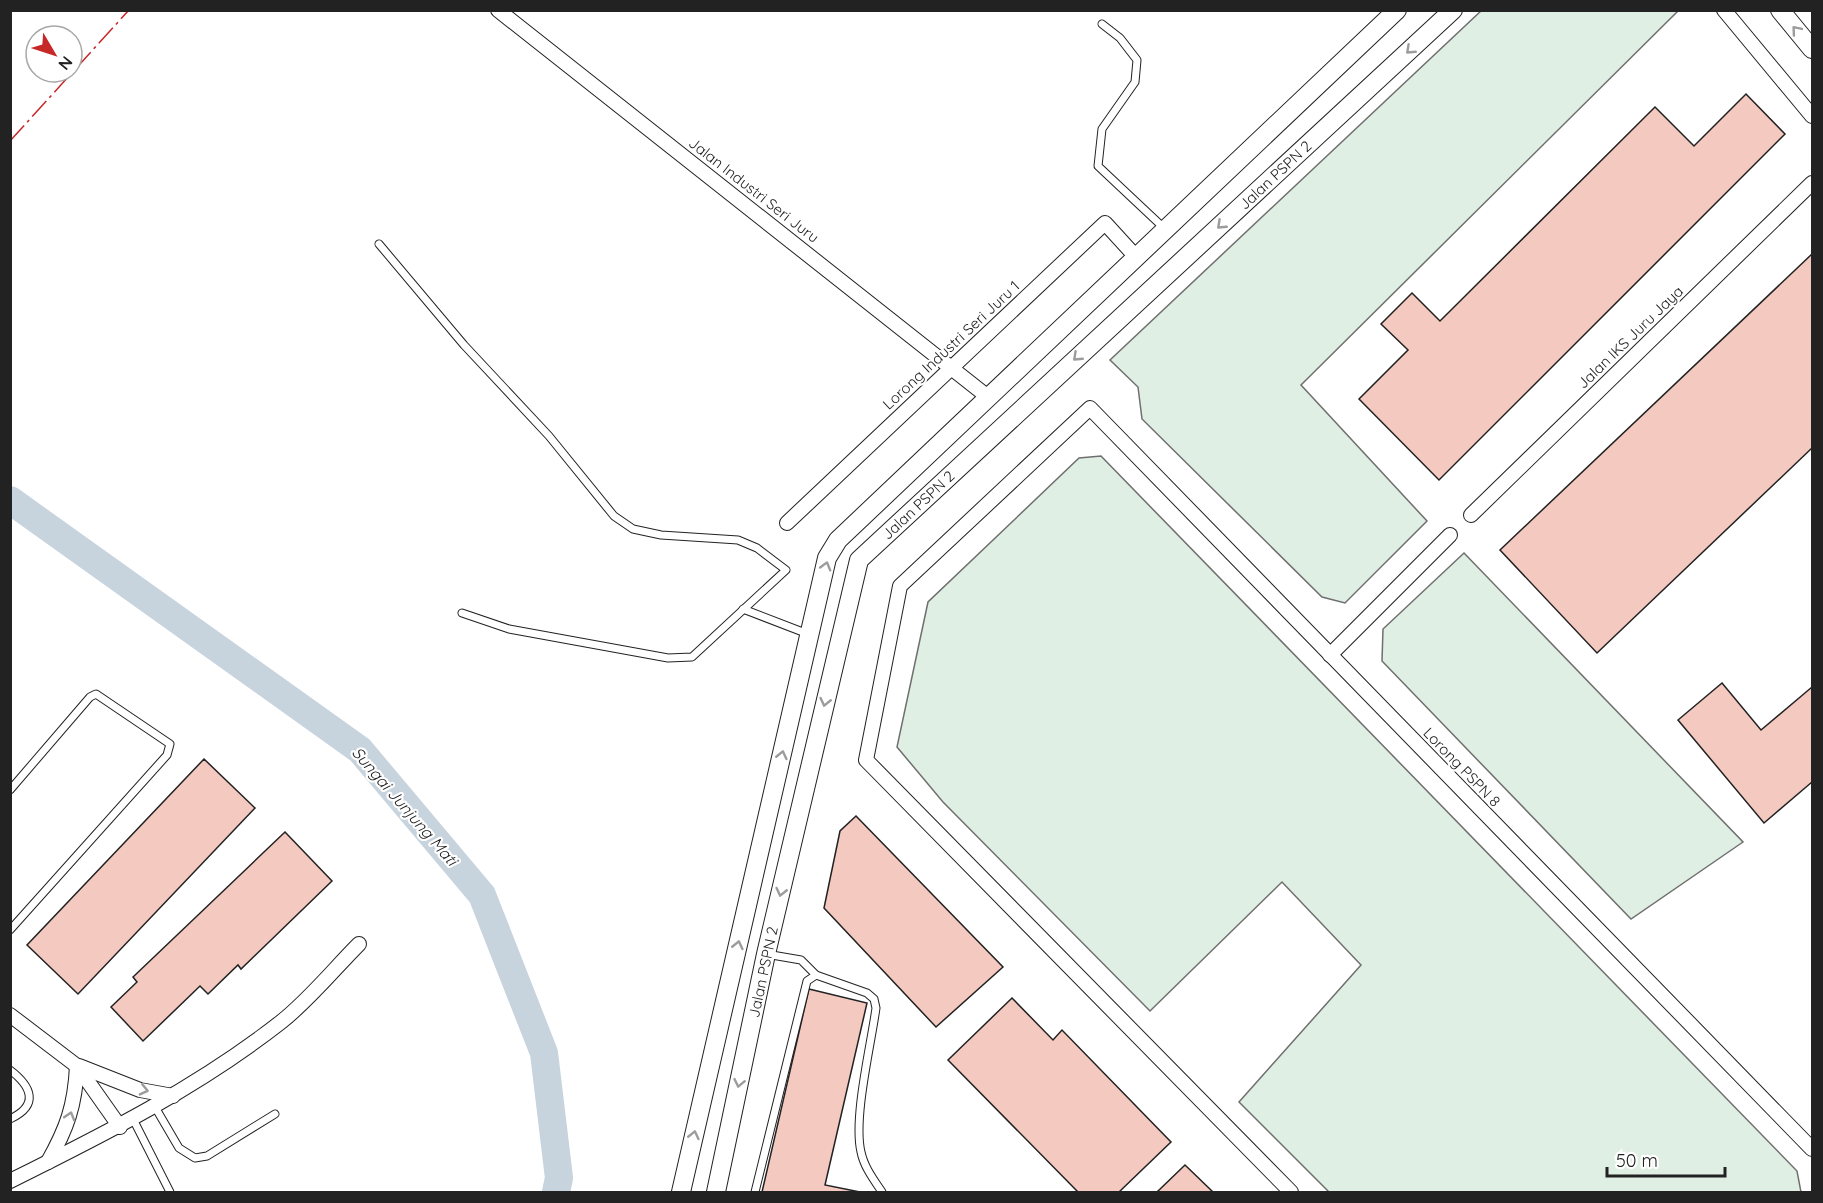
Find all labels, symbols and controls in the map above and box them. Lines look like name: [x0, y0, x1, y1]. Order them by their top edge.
north arrow: [24, 24, 84, 84]
one-way arrow: [1792, 26, 1803, 37]
one-way arrow: [1407, 43, 1417, 54]
text: N: [54, 53, 77, 74]
street label: Jalan Industri Seri Juru: [685, 133, 823, 247]
street label: Jalan PSPN 2: [1235, 136, 1315, 214]
one-way arrow: [1217, 218, 1227, 229]
street label: Lorong Industri Seri Juru 1: [879, 277, 1023, 413]
street label: Jalan IKS Juru Jaya: [1573, 282, 1687, 392]
one-way arrow: [1074, 350, 1085, 361]
street label: Jalan PSPN 2: [878, 466, 958, 544]
one-way arrow: [819, 561, 831, 572]
one-way arrow: [819, 697, 832, 707]
street label: Lorong PSPN 8: [1419, 723, 1505, 811]
water label: Sungai Junjung Mati: [348, 742, 463, 871]
one-way arrow: [775, 751, 788, 761]
one-way arrow: [775, 887, 788, 897]
street label: Jalan PSPN 2: [744, 925, 782, 1019]
one-way arrow: [731, 941, 744, 951]
one-way arrow: [733, 1077, 746, 1087]
one-way arrow: [139, 1083, 149, 1096]
one-way arrow: [63, 1111, 75, 1122]
one-way arrow: [687, 1131, 700, 1141]
scale bar: [1607, 1140, 1726, 1178]
text: 50 m: [1616, 1149, 1658, 1172]

